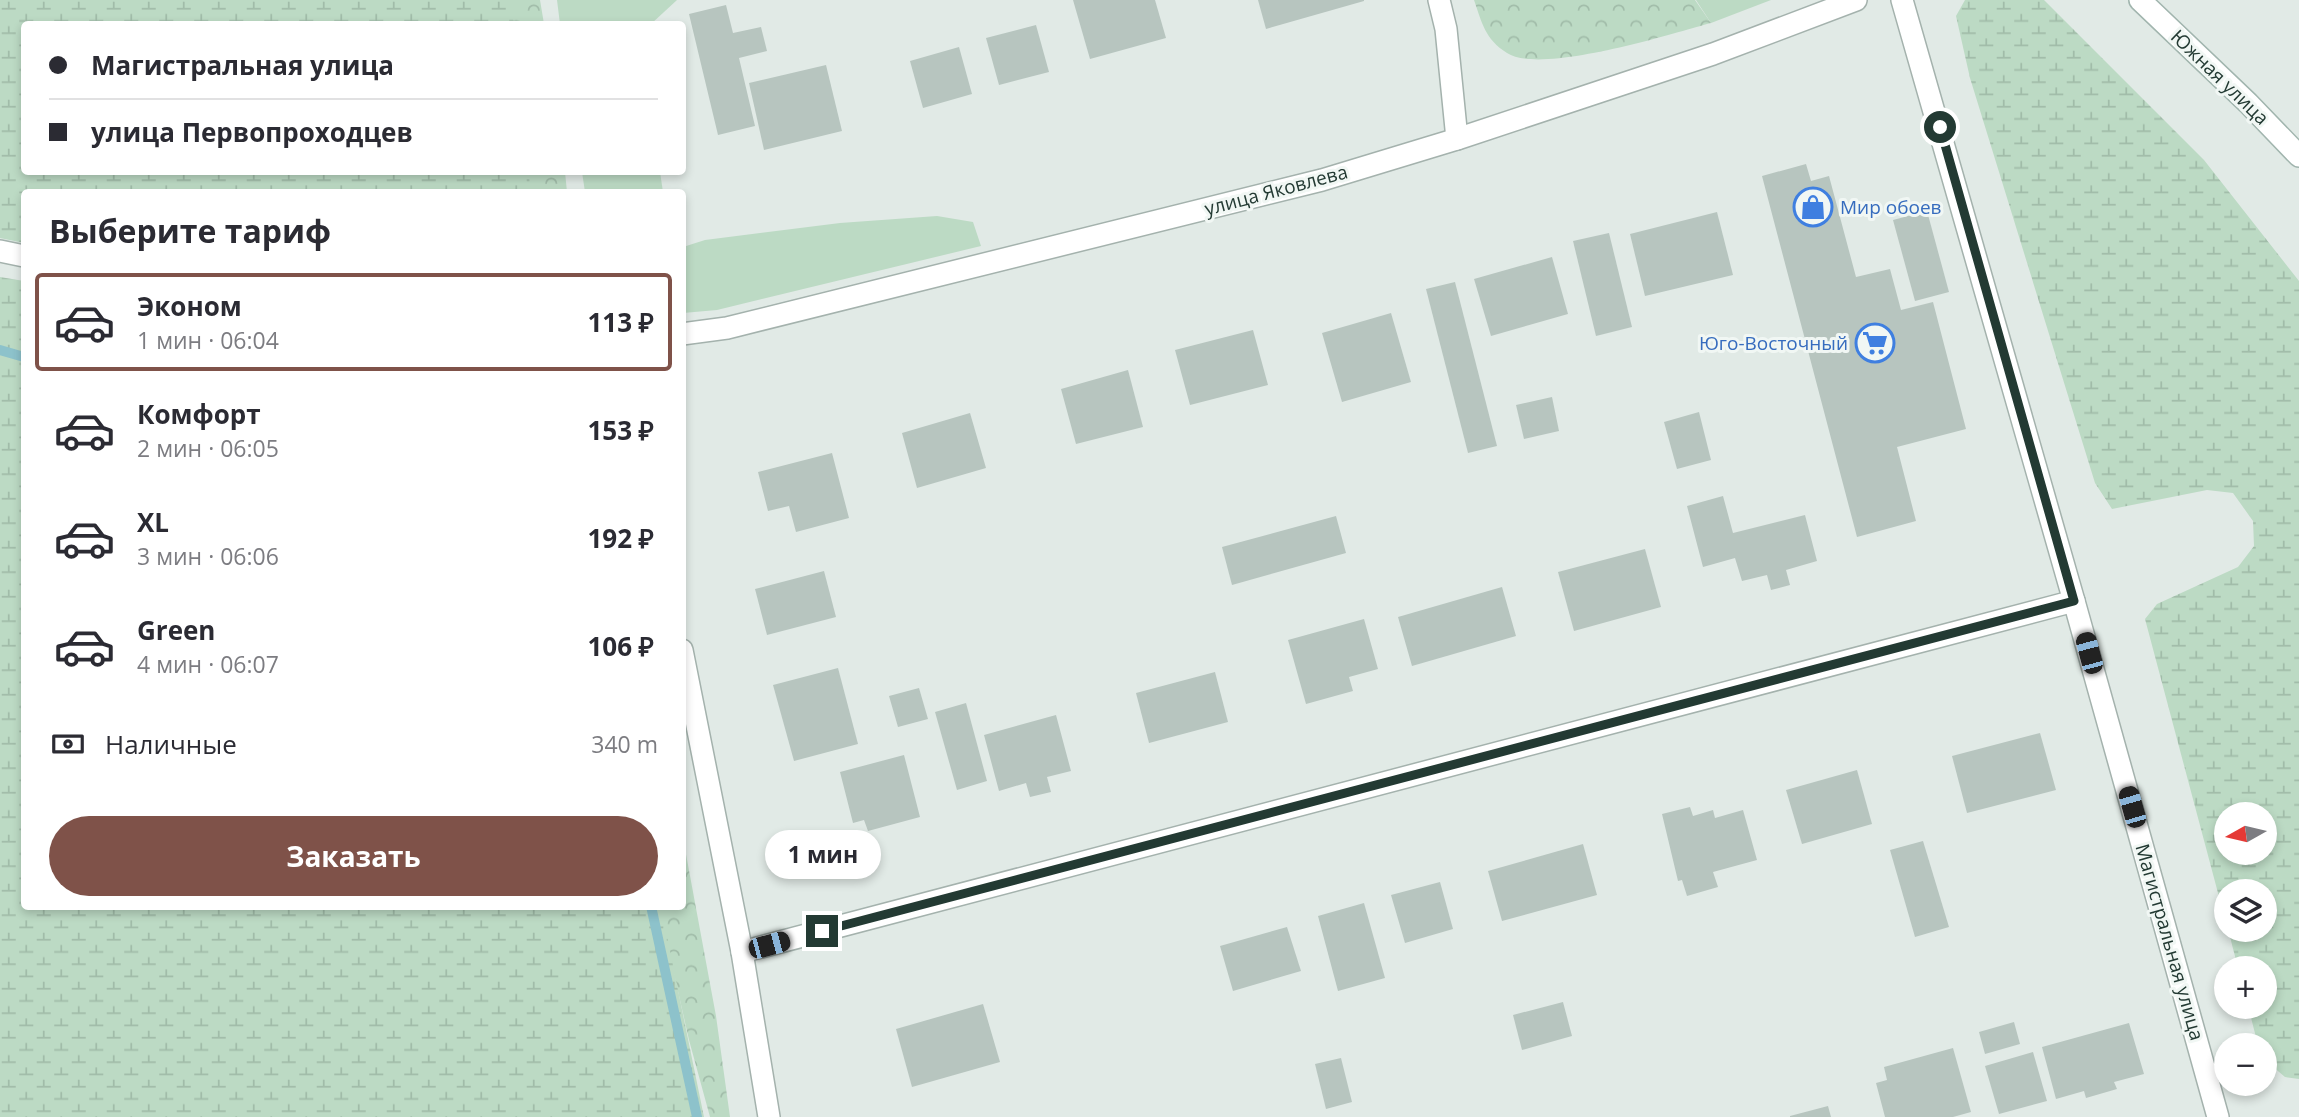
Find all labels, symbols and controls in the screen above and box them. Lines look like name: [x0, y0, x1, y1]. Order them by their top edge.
street label: Южная улица: [2165, 24, 2275, 130]
text: Магистральная улица: [91, 47, 394, 83]
route start: [1924, 111, 1956, 143]
text: улица Первопроходцев: [91, 114, 413, 150]
street label: улица Яковлева: [1202, 158, 1350, 222]
shop icon: Мир обоев: [1792, 186, 1834, 228]
place label: Мир обоев: [1840, 194, 1942, 220]
text: Выберите тариф: [49, 209, 331, 252]
text: Эконом: [137, 288, 242, 324]
icon: car: [53, 291, 116, 354]
text: 113 ₽: [588, 304, 654, 340]
supermarket icon: Юго-Восточный: [1854, 322, 1896, 364]
text: 1 мин · 06:04: [137, 324, 279, 356]
place label: Юго-Восточный: [1699, 330, 1848, 356]
text: Комфорт: [137, 396, 261, 432]
icon: car: [53, 399, 116, 462]
text: 153 ₽: [588, 412, 654, 448]
text: 2 мин · 06:05: [137, 432, 279, 464]
text: XL: [137, 504, 169, 540]
icon: car: [53, 507, 116, 570]
text: 192 ₽: [588, 520, 654, 556]
text: 3 мин · 06:06: [137, 540, 279, 572]
text: Green: [137, 612, 215, 648]
icon: car: [53, 615, 116, 678]
text: 106 ₽: [588, 628, 654, 664]
car: [2074, 630, 2105, 676]
text: 4 мин · 06:07: [137, 648, 279, 680]
icon: cash: [49, 725, 87, 763]
text: Наличные: [105, 726, 237, 762]
text: 340 m: [591, 728, 658, 760]
car: [2117, 784, 2148, 830]
north arrow: [2214, 802, 2277, 864]
map controls: [2214, 802, 2277, 1096]
button: Заказать: [49, 816, 658, 896]
callout: 1 мин: [764, 830, 880, 878]
text: 1 мин: [788, 838, 858, 870]
street label: Магистральная улица: [2130, 841, 2210, 1043]
button: layers: [2214, 879, 2277, 942]
route end: [806, 915, 838, 947]
car: [746, 929, 793, 961]
button: +: [2214, 956, 2277, 1019]
button: −: [2214, 1033, 2277, 1096]

